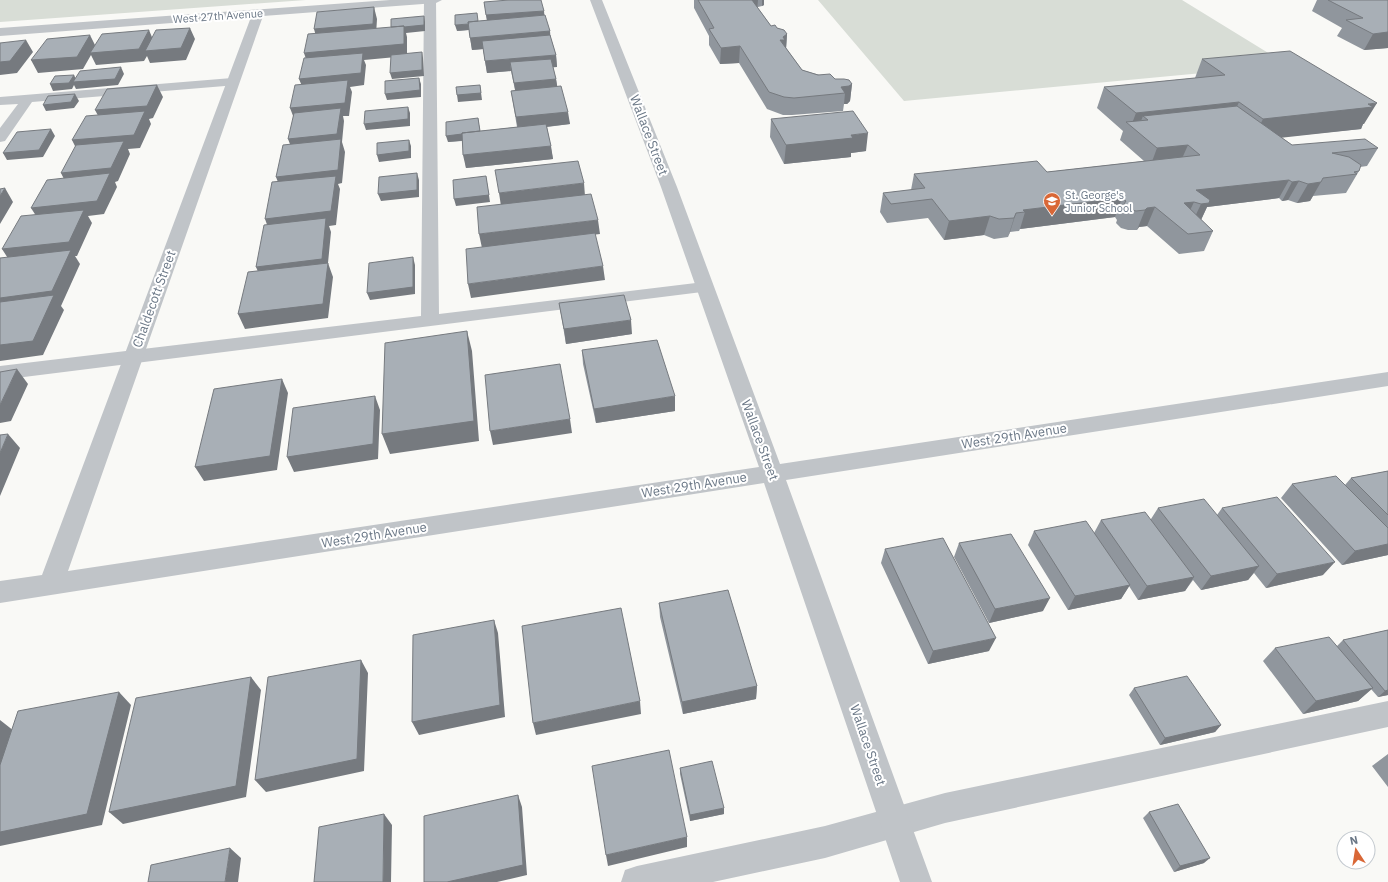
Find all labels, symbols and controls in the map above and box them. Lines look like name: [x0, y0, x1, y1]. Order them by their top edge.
street label: West 27th Avenue: [173, 6, 263, 26]
street label: Wallace Street: [626, 92, 672, 178]
place label: St. George's Junior School: [1065, 188, 1132, 215]
school or university icon: St. George's Junior School: [1042, 191, 1062, 216]
street label: Chaldecott Street: [129, 248, 179, 350]
street label: Wallace Street: [738, 397, 782, 483]
street label: West 29th Avenue: [960, 419, 1068, 453]
street label: West 29th Avenue: [640, 468, 748, 502]
street label: West 29th Avenue: [320, 518, 428, 552]
street label: Wallace Street: [846, 702, 890, 788]
north arrow: [1336, 830, 1376, 870]
text: N: [1349, 833, 1359, 848]

